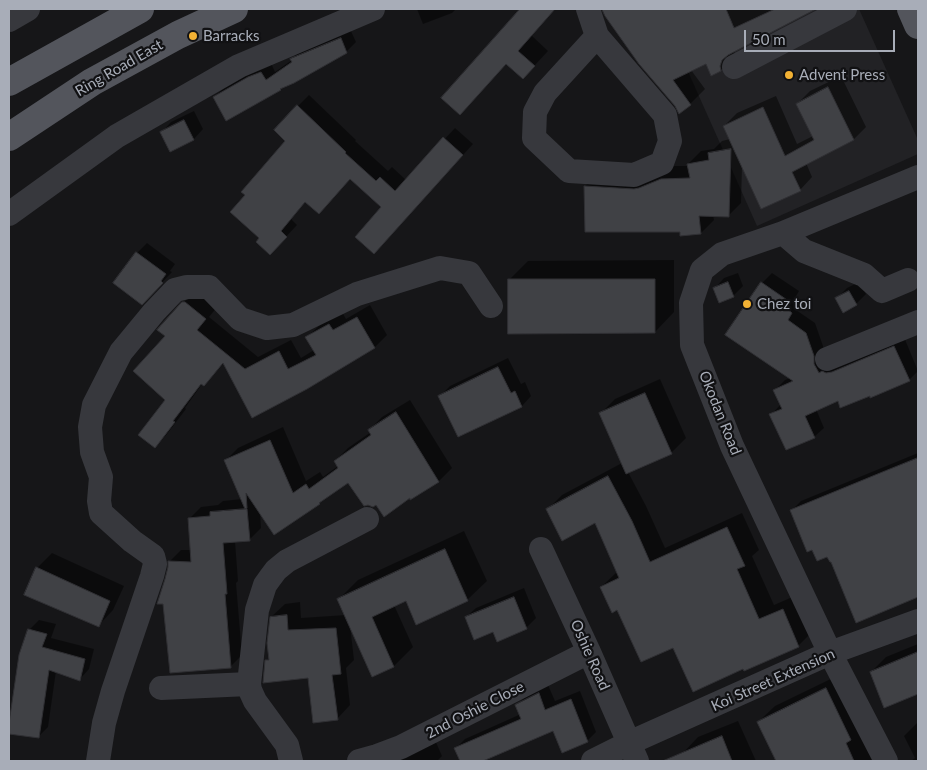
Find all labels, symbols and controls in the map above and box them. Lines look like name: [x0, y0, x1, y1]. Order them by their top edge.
scale bar: [747, 20, 898, 52]
place label: Barracks: [203, 27, 260, 45]
marker: Barracks: [187, 30, 199, 42]
text: 50 m: [752, 30, 786, 48]
street label: Ring Road East: [72, 36, 166, 100]
place label: Advent Press: [799, 66, 885, 84]
marker: Advent Press: [783, 69, 795, 81]
place label: Chez toi: [757, 295, 811, 313]
marker: Chez toi: [741, 298, 753, 310]
street label: Okodan Road: [695, 368, 745, 458]
street label: Oshie Road: [566, 617, 614, 693]
street label: Koi Street Extension: [708, 645, 838, 715]
street label: 2nd Oshie Close: [423, 677, 527, 743]

